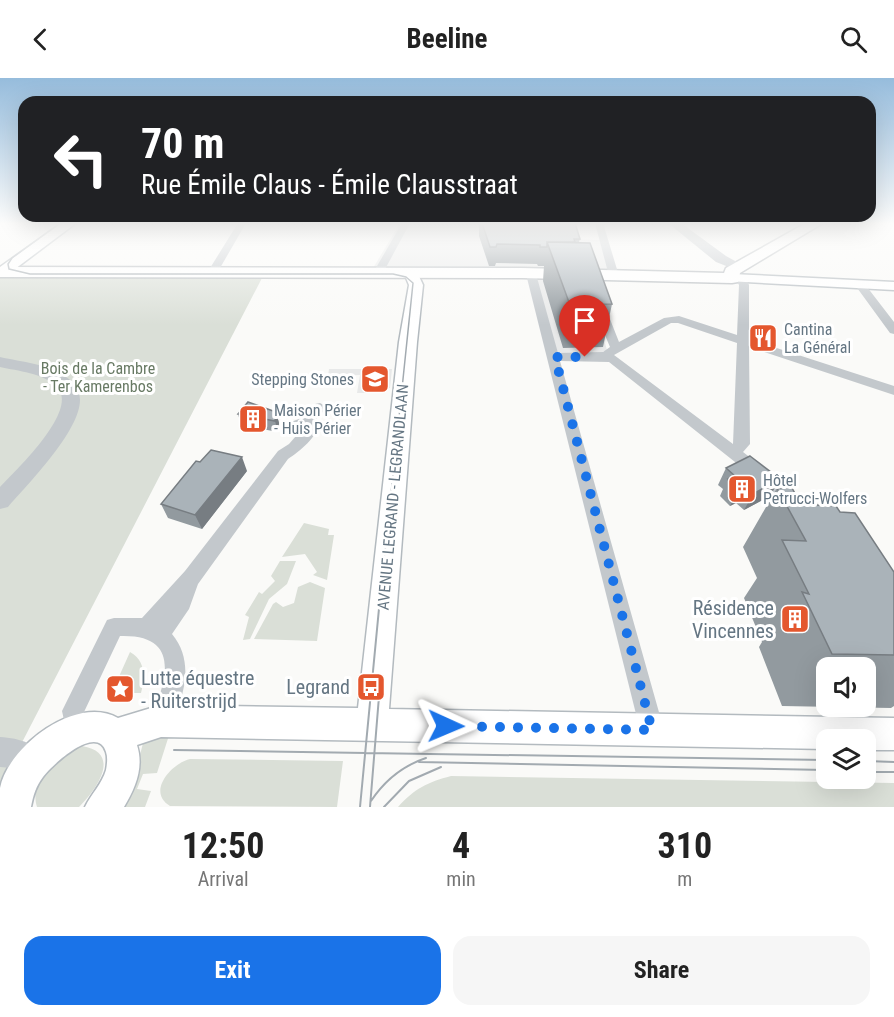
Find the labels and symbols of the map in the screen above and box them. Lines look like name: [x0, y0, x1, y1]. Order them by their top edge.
pin: [559, 295, 610, 357]
place label: Cantina La Général: [784, 320, 851, 357]
restaurant icon: Cantina La Général: [747, 322, 779, 354]
park label: Bois de la Cambre - Ter Kamerenbos: [41, 359, 155, 396]
school or university icon: Stepping Stones: [359, 363, 391, 395]
place label: Stepping Stones: [251, 370, 354, 389]
street label: AVENUE LEGRAND - LEGRANDLAAN: [374, 383, 412, 611]
place label: Maison Périer - Huis Périer: [274, 401, 361, 438]
building icon: Maison Périer - Huis Périer: [237, 403, 269, 435]
place label: Hôtel Petrucci-Wolfers: [763, 471, 867, 508]
building icon: Hôtel Petrucci-Wolfers: [726, 473, 758, 505]
place label: Résidence Vincennes: [692, 596, 774, 643]
building icon: Résidence Vincennes: [779, 603, 811, 635]
place label: Lutte équestre - Ruiterstrijd: [141, 666, 254, 713]
bus stop icon: Legrand: [355, 671, 387, 703]
place icon: Lutte équestre - Ruiterstrijd: [104, 673, 136, 705]
place label: Legrand: [286, 675, 350, 699]
position arrow: [414, 694, 478, 758]

